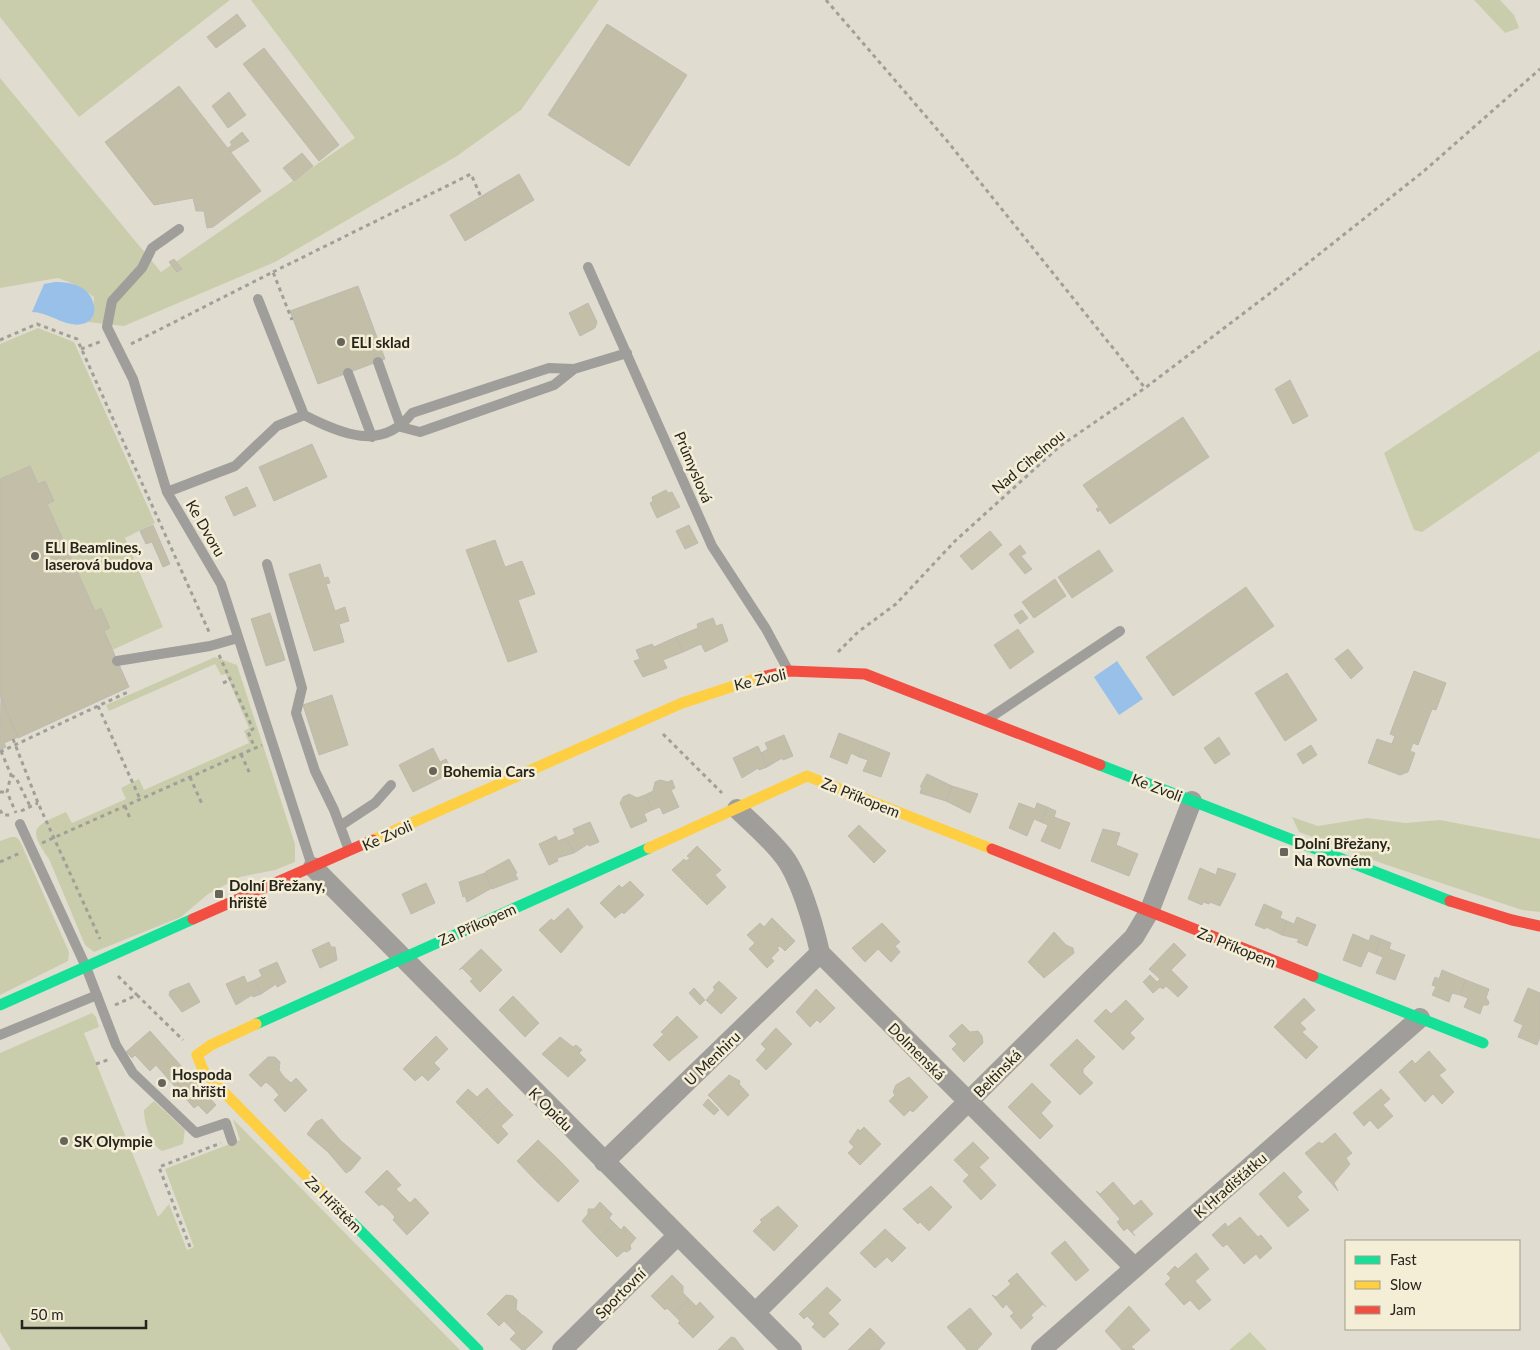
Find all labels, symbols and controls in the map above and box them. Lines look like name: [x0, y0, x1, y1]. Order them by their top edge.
place label: ELI sklad: [351, 333, 410, 351]
marker: ELI sklad: [335, 336, 347, 348]
street label: Nad Cihelnou: [988, 425, 1068, 497]
street label: Průmyslová: [671, 429, 717, 505]
street label: Ke Dvoru: [183, 496, 229, 560]
place label: ELI Beamlines, laserová budova: [45, 538, 153, 573]
marker: ELI Beamlines, laserová budova: [29, 550, 41, 562]
street label: Ke Zvoli: [732, 664, 788, 694]
place label: Bohemia Cars: [443, 762, 536, 780]
marker: Bohemia Cars: [427, 765, 439, 777]
street label: Ke Zvoli: [1129, 769, 1185, 805]
street label: Za Příkopem: [819, 773, 903, 821]
street label: Ke Zvoli: [359, 816, 415, 854]
place label: Dolní Břežany, Na Rovném: [1294, 834, 1390, 869]
marker: Dolní Břežany, Na Rovném: [1278, 846, 1290, 858]
place label: Dolní Břežany, hřiště: [229, 876, 325, 911]
marker: Dolní Břežany, hřiště: [213, 888, 225, 900]
street label: Za Příkopem: [436, 899, 518, 949]
street label: Za Příkopem: [1195, 923, 1279, 971]
street label: Dolmenská: [885, 1019, 949, 1083]
street label: U Menhiru: [680, 1027, 744, 1089]
street label: Beltinská: [969, 1045, 1025, 1101]
place label: Hospoda na hřišti: [172, 1065, 232, 1100]
marker: Hospoda na hřišti: [156, 1077, 168, 1089]
street label: K Opidu: [525, 1083, 577, 1135]
place label: SK Olympie: [74, 1132, 153, 1150]
marker: SK Olympie: [58, 1135, 70, 1147]
street label: K Hradišťátku: [1190, 1149, 1270, 1221]
street label: Za Hřištěm: [302, 1172, 366, 1236]
legend: [1345, 1240, 1520, 1330]
text: Fast: [1390, 1250, 1417, 1268]
street label: Sportovní: [591, 1263, 650, 1322]
text: Slow: [1390, 1275, 1422, 1293]
scale bar: [22, 1298, 146, 1330]
text: Jam: [1390, 1300, 1416, 1318]
text: 50 m: [30, 1305, 64, 1323]

